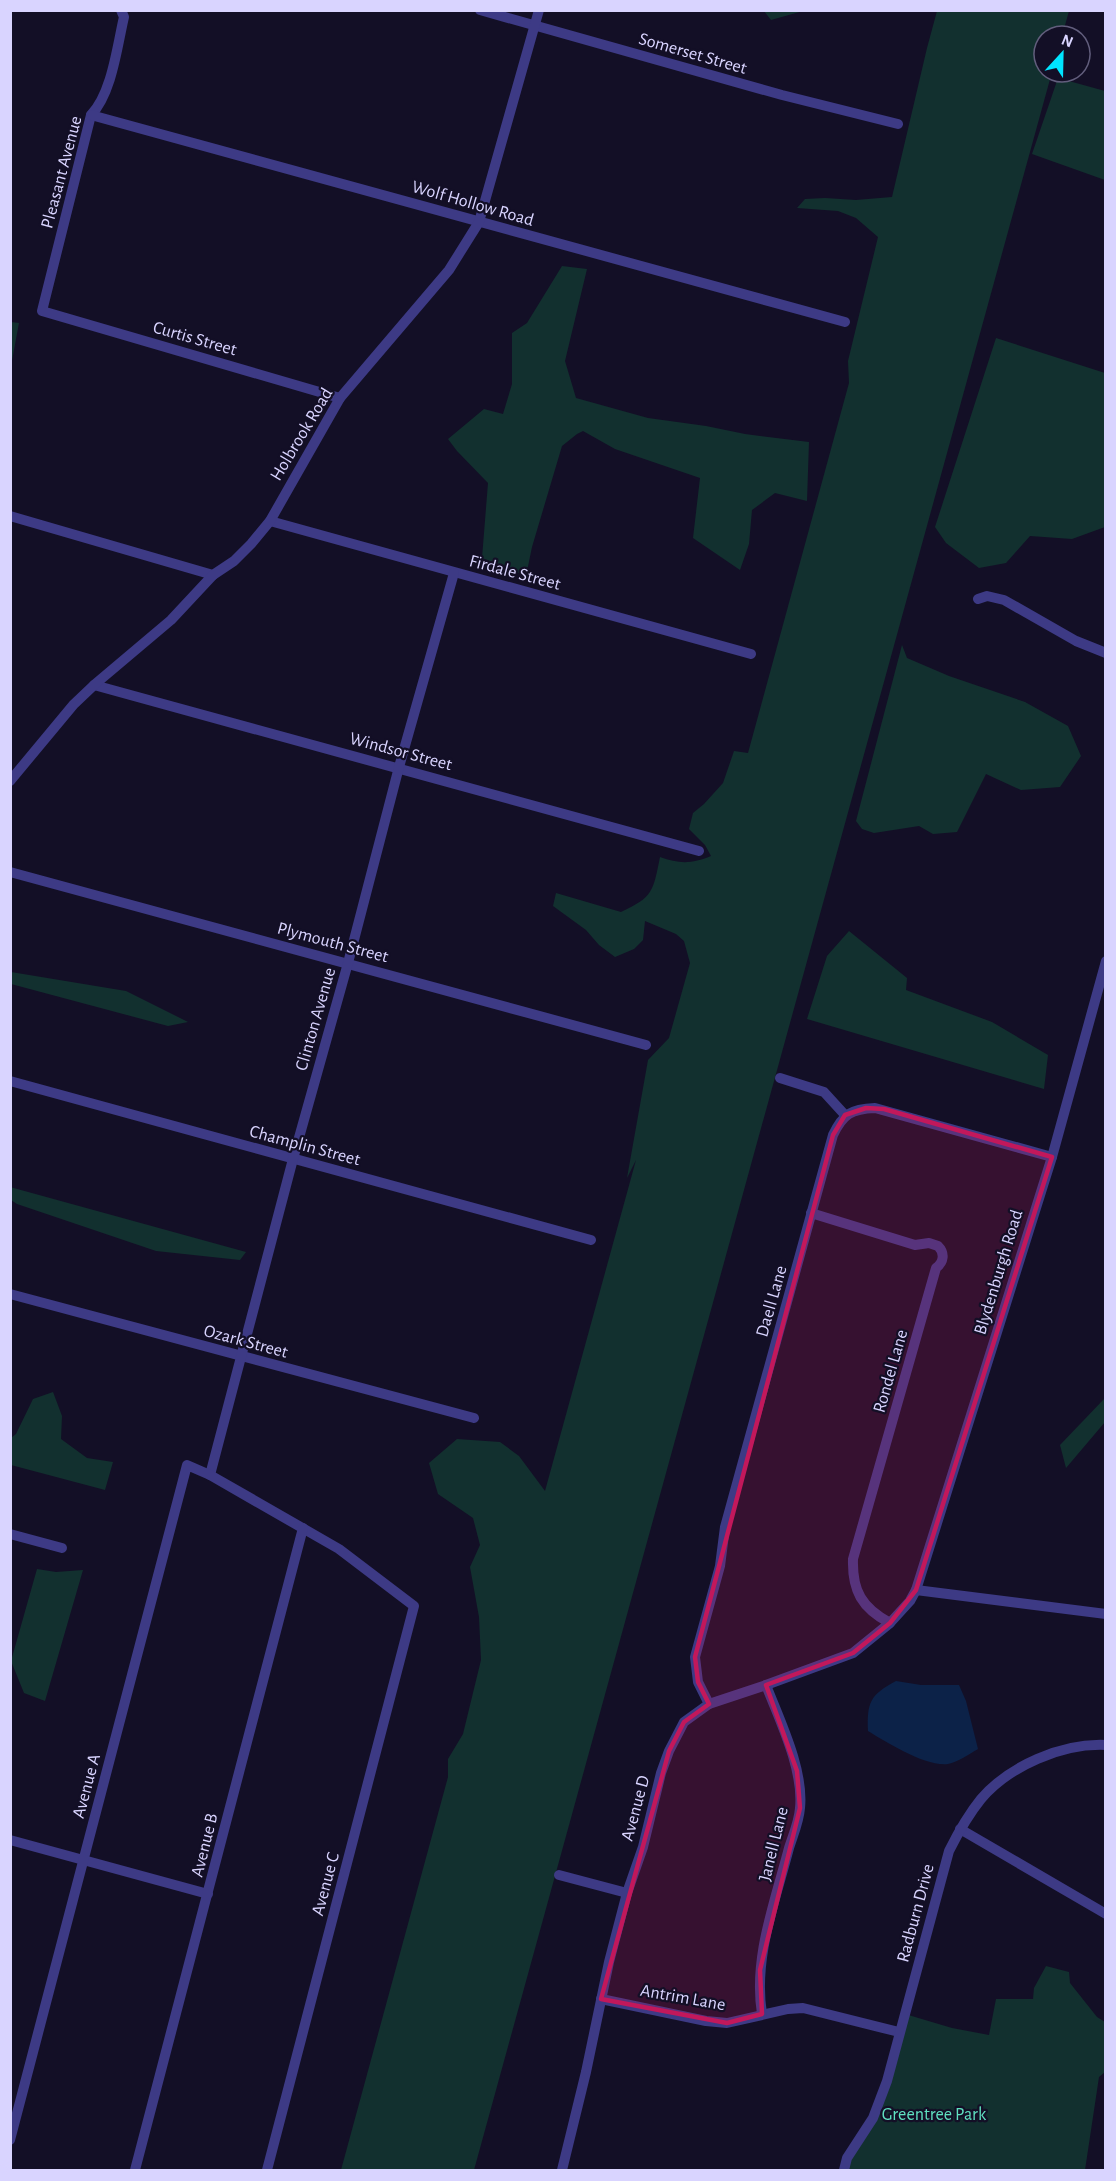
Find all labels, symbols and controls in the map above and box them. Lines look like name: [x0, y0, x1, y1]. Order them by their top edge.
north arrow: [1032, 24, 1092, 84]
street label: Somerset Street: [637, 30, 749, 78]
text: N: [1059, 32, 1075, 51]
street label: Pleasant Avenue: [38, 114, 86, 230]
street label: Wolf Hollow Road: [410, 178, 536, 230]
street label: Curtis Street: [151, 318, 239, 360]
street label: Holbrook Road: [267, 385, 337, 484]
street label: Firdale Street: [467, 552, 563, 594]
street label: Windsor Street: [347, 730, 454, 774]
street label: Plymouth Street: [275, 919, 391, 967]
street label: Clinton Avenue: [293, 966, 339, 1073]
street label: Champlin Street: [247, 1123, 362, 1169]
street label: Blydenburgh Road: [971, 1208, 1026, 1337]
street label: Daell Lane: [753, 1264, 791, 1339]
street label: Ozark Street: [202, 1322, 290, 1362]
street label: Rondel Lane: [871, 1328, 911, 1415]
street label: Avenue A: [70, 1752, 104, 1820]
street label: Avenue D: [619, 1774, 653, 1843]
street label: Janell Lane: [756, 1805, 792, 1883]
street label: Avenue B: [188, 1811, 222, 1879]
street label: Avenue C: [309, 1851, 343, 1918]
street label: Radburn Drive: [894, 1862, 938, 1964]
street label: Antrim Lane: [639, 1982, 727, 2014]
park label: Greentree Park: [882, 2106, 987, 2124]

